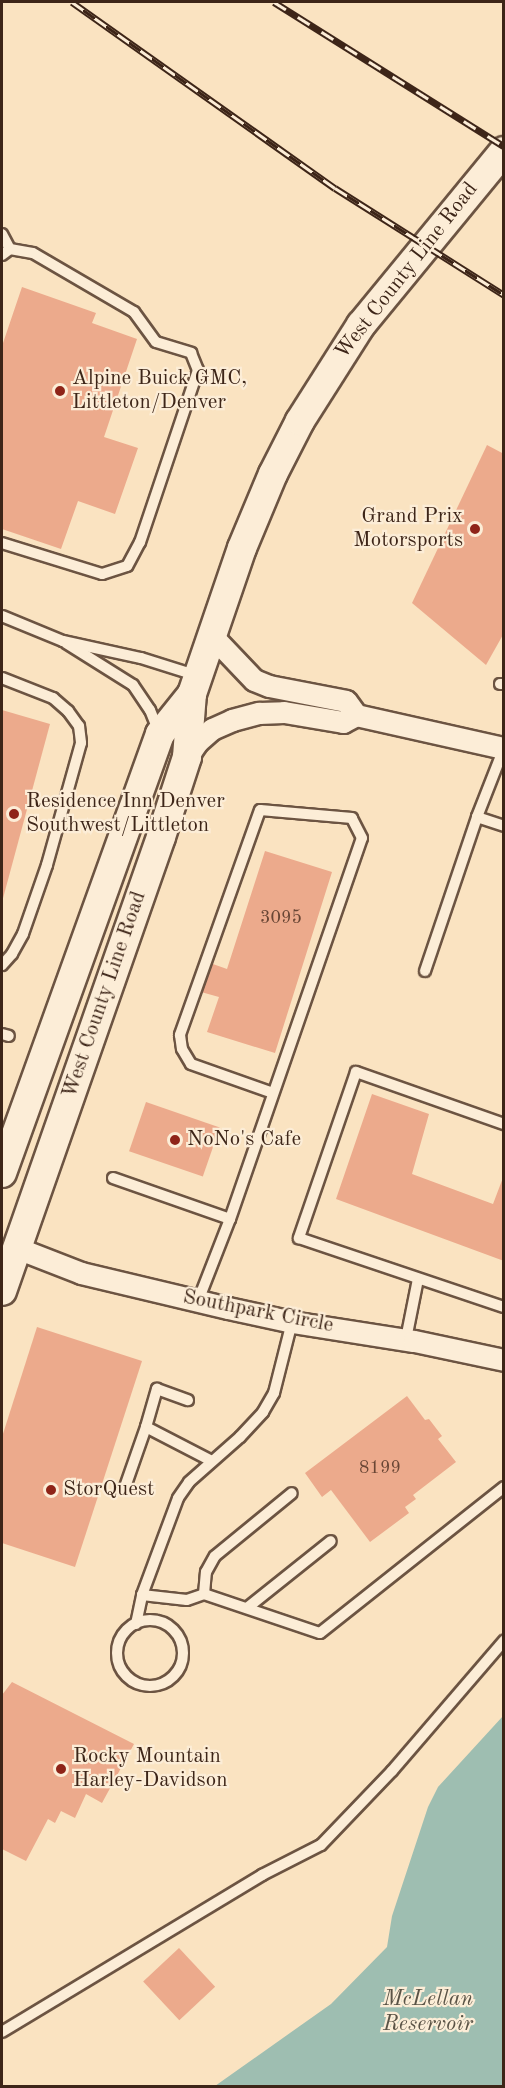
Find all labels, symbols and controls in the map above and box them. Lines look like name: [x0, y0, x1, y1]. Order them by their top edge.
street label: West County Line Road: [330, 178, 484, 364]
place label: Alpine Buick GMC, Littleton/Denver: [72, 366, 247, 416]
marker: Alpine Buick GMC, Littleton/Denver: [53, 384, 67, 398]
place label: Grand Prix Motorsports: [353, 504, 463, 554]
marker: Grand Prix Motorsports: [468, 522, 482, 536]
place label: Residence Inn Denver Southwest/Littleton: [26, 789, 225, 839]
marker: Residence Inn Denver Southwest/Littleton: [7, 807, 21, 821]
street label: West County Line Road: [58, 888, 152, 1102]
house number: 3095: [260, 907, 302, 929]
place label: NoNo's Cafe: [187, 1127, 301, 1153]
marker: NoNo's Cafe: [168, 1133, 182, 1147]
street label: Southpark Circle: [181, 1285, 335, 1339]
house number: 8199: [359, 1457, 401, 1479]
place label: StorQuest: [63, 1477, 154, 1503]
marker: StorQuest: [44, 1483, 58, 1497]
place label: Rocky Mountain Harley-Davidson: [73, 1744, 227, 1794]
marker: Rocky Mountain Harley-Davidson: [54, 1762, 68, 1776]
water label: McLellan Reservoir: [383, 1986, 473, 2038]

